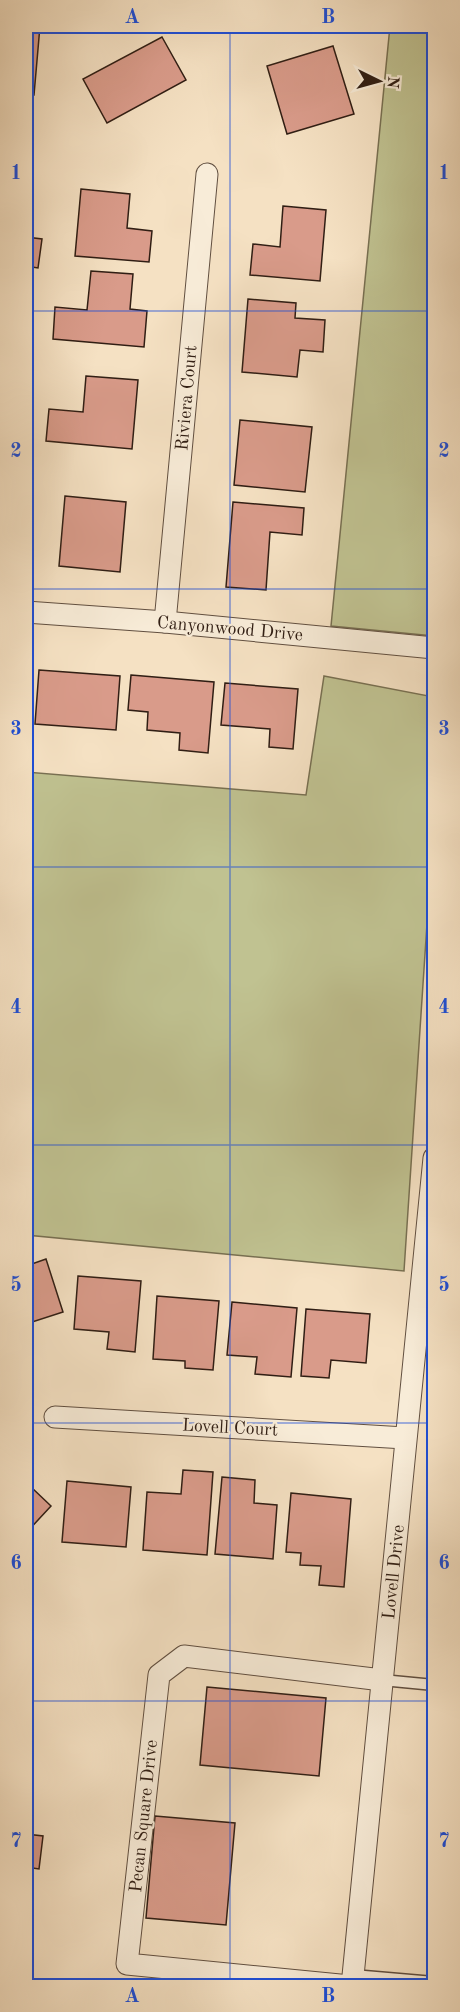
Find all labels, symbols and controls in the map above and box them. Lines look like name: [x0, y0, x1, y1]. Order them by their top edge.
text: A: [124, 8, 140, 28]
text: B: [321, 8, 335, 28]
north arrow: [349, 51, 409, 111]
text: N: [383, 75, 400, 90]
text: 1: [10, 164, 22, 184]
text: 1: [438, 164, 450, 184]
street label: Riviera Court: [173, 344, 201, 452]
text: 2: [10, 442, 22, 462]
text: 2: [438, 442, 450, 462]
street label: Canyonwood Drive: [156, 614, 304, 644]
text: 3: [10, 720, 22, 740]
text: 3: [438, 720, 450, 740]
text: 4: [10, 998, 22, 1018]
text: 4: [438, 998, 450, 1018]
text: 5: [10, 1275, 22, 1296]
text: 5: [438, 1275, 450, 1296]
street label: Lovell Court: [181, 1416, 278, 1440]
street label: Lovell Drive: [380, 1524, 408, 1620]
text: 6: [10, 1554, 22, 1574]
text: 6: [438, 1554, 450, 1574]
street label: Pecan Square Drive: [127, 1739, 161, 1893]
text: 7: [10, 1832, 22, 1852]
text: 7: [438, 1832, 450, 1852]
text: A: [124, 1987, 140, 2007]
text: B: [321, 1987, 335, 2007]

